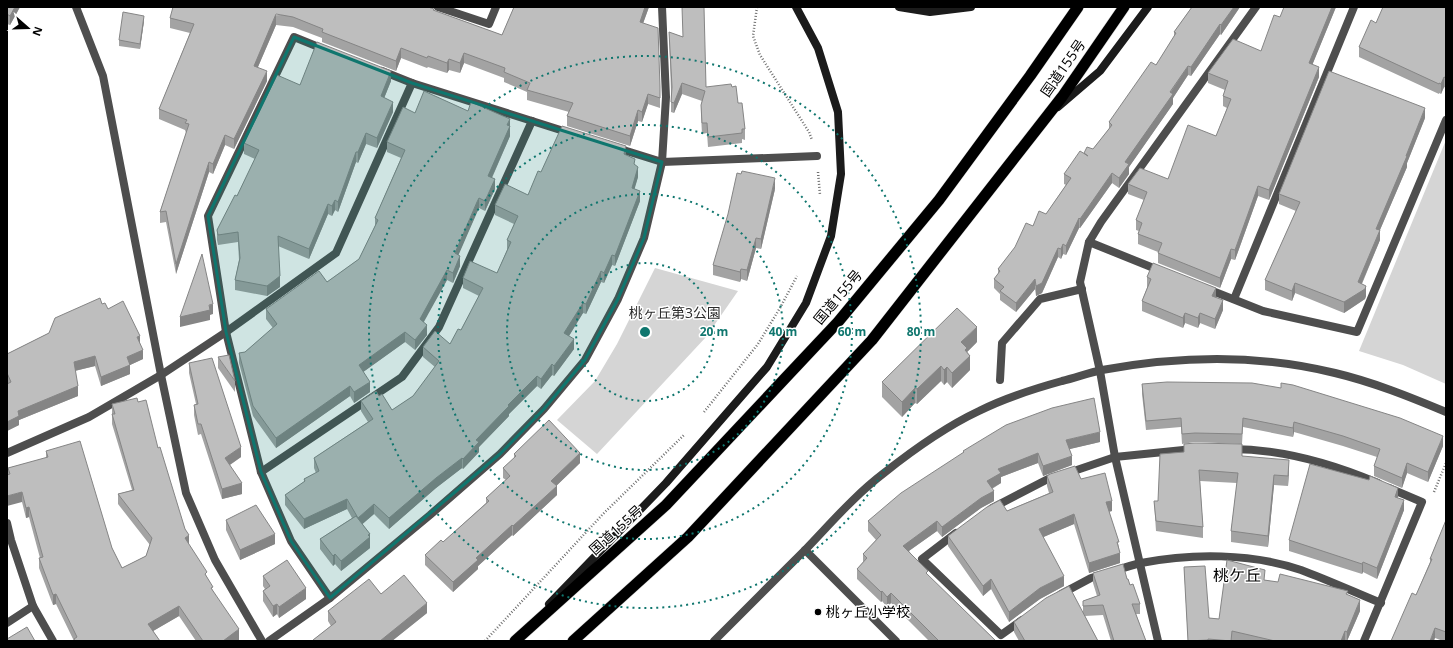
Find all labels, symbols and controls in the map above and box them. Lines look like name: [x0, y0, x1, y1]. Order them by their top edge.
north arrow: [8, 8, 48, 48]
text: N: [29, 25, 46, 38]
street label: 国道155号: [1036, 35, 1089, 100]
street label: 国道155号: [809, 265, 866, 328]
park label: 桃ヶ丘第3公園: [629, 303, 721, 322]
text: 20 m: [700, 323, 728, 340]
text: 40 m: [769, 323, 797, 340]
text: 60 m: [838, 323, 866, 340]
text: 80 m: [907, 323, 935, 340]
centre of rings: [638, 325, 652, 339]
street label: 国道155号: [585, 500, 647, 559]
district label: 桃ケ丘: [1213, 564, 1261, 586]
place label: 桃ヶ丘小学校: [826, 602, 910, 621]
marker: 桃ヶ丘小学校: [813, 607, 823, 617]

